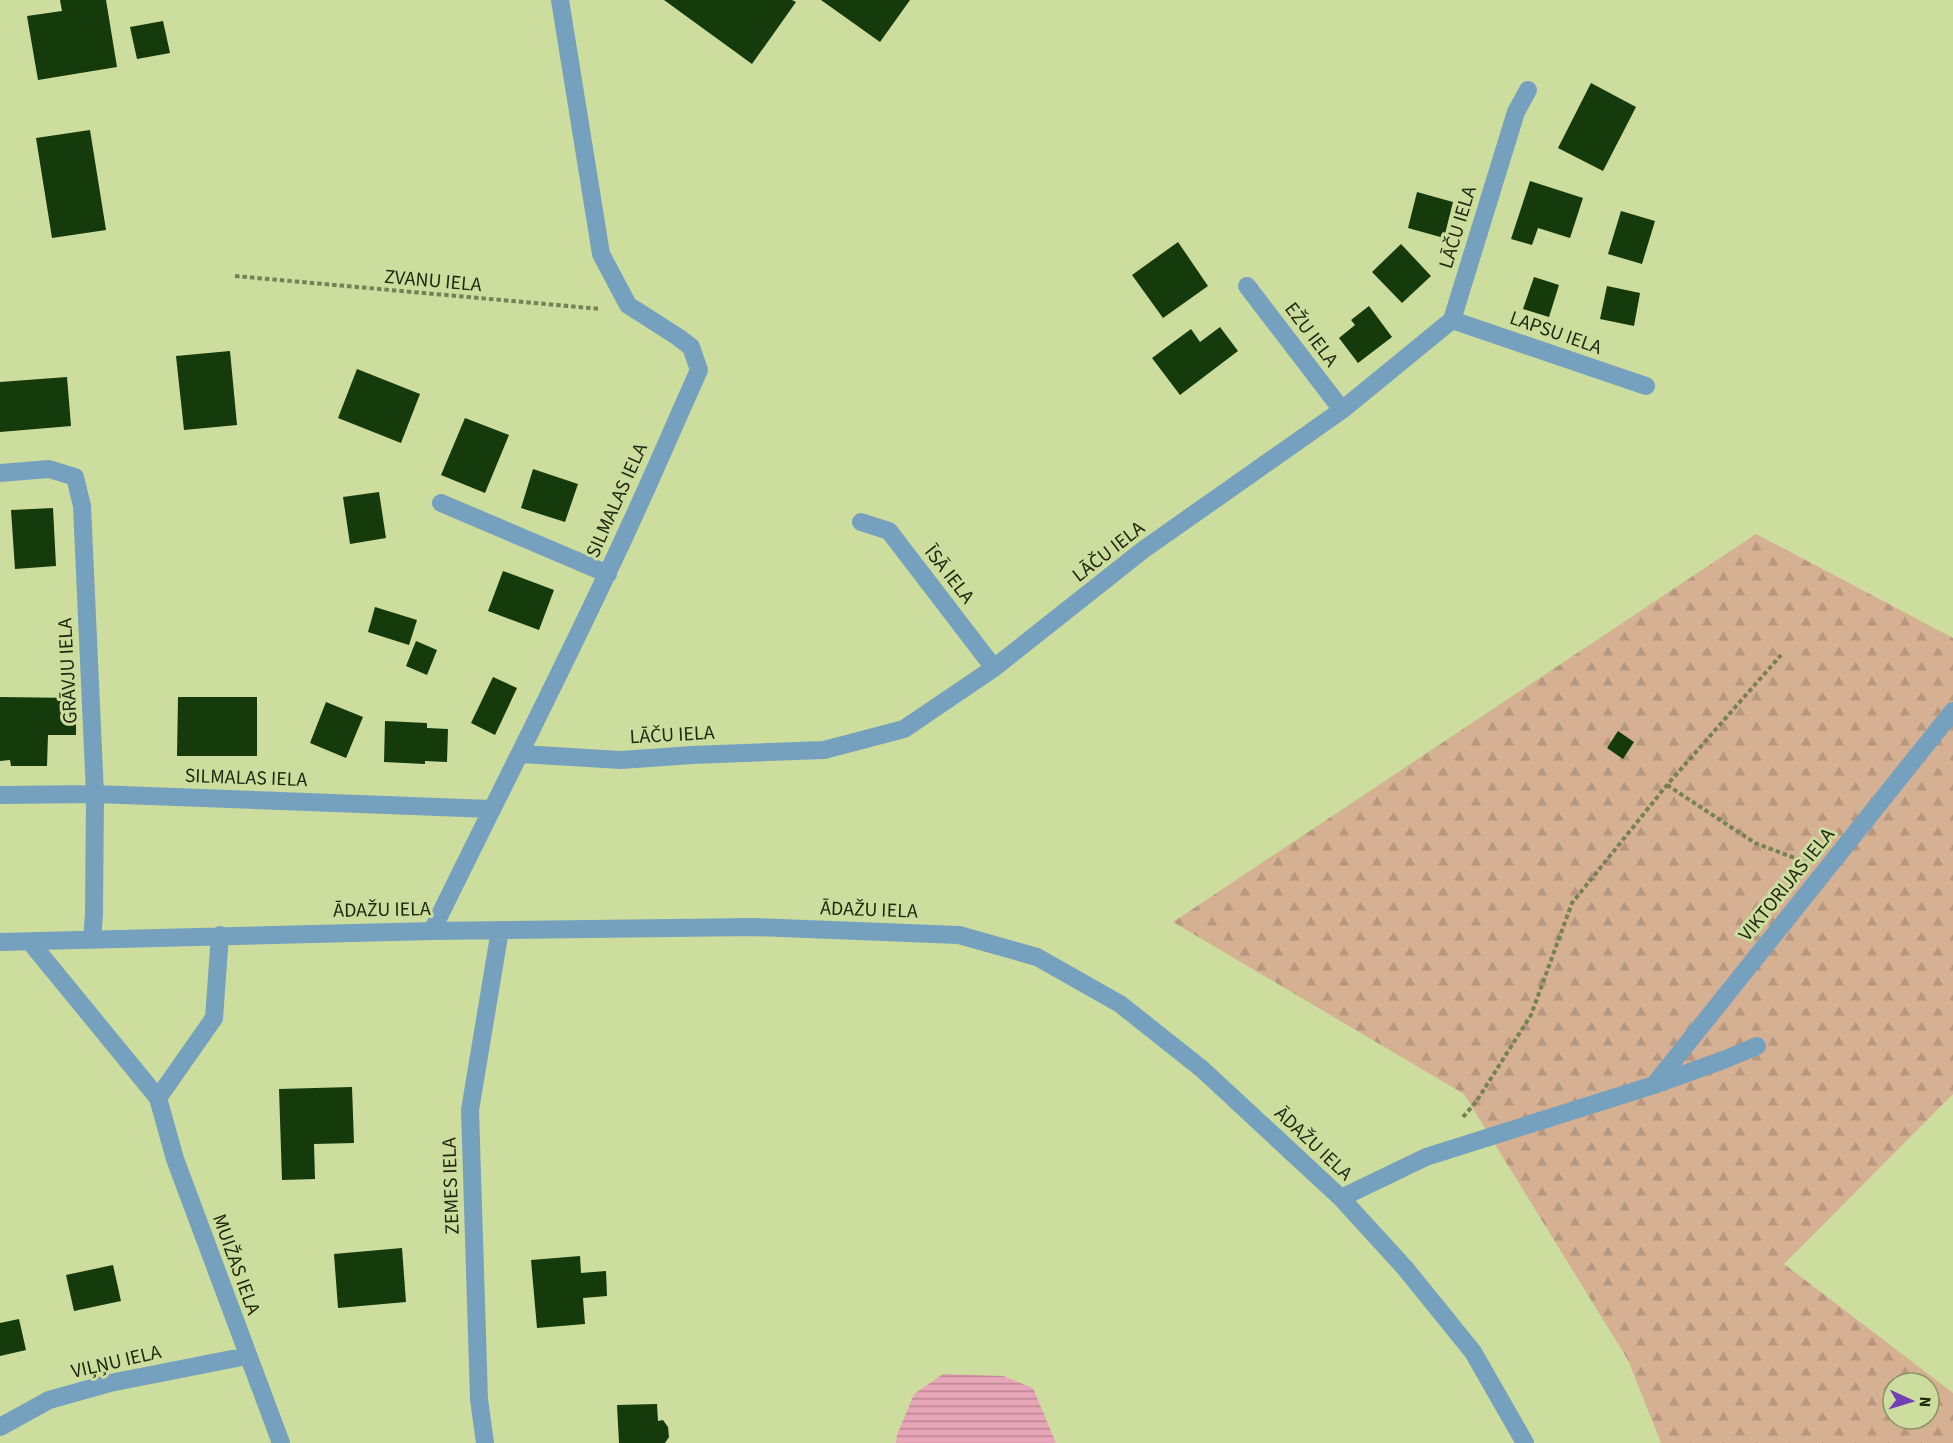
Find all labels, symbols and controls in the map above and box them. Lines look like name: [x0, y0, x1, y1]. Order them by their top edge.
street label: LĀČU IELA: [1432, 182, 1484, 272]
street label: ZVANU IELA: [383, 263, 483, 299]
street label: EŽU IELA: [1278, 296, 1345, 373]
street label: LAPSU IELA: [1506, 304, 1606, 362]
street label: SILMALAS IELA: [579, 438, 655, 562]
street label: LĀČU IELA: [1067, 515, 1151, 589]
street label: ĪSĀ IELA: [917, 539, 981, 610]
street label: GRĀVJU IELA: [51, 617, 85, 725]
street label: LĀČU IELA: [629, 719, 715, 751]
street label: SILMALAS IELA: [184, 762, 308, 794]
street label: VIKTORIJAS IELA: [1732, 822, 1841, 947]
street label: ĀDAŽU IELA: [820, 894, 918, 926]
street label: ĀDAŽU IELA: [333, 895, 431, 925]
street label: ĀDAŽU IELA: [1268, 1100, 1359, 1187]
street label: ZEMES IELA: [435, 1137, 467, 1235]
street label: MUIŽAS IELA: [205, 1210, 267, 1319]
street label: VIĻŅU IELA: [68, 1338, 164, 1386]
north arrow: [1881, 1371, 1941, 1431]
text: N: [1914, 1396, 1936, 1408]

